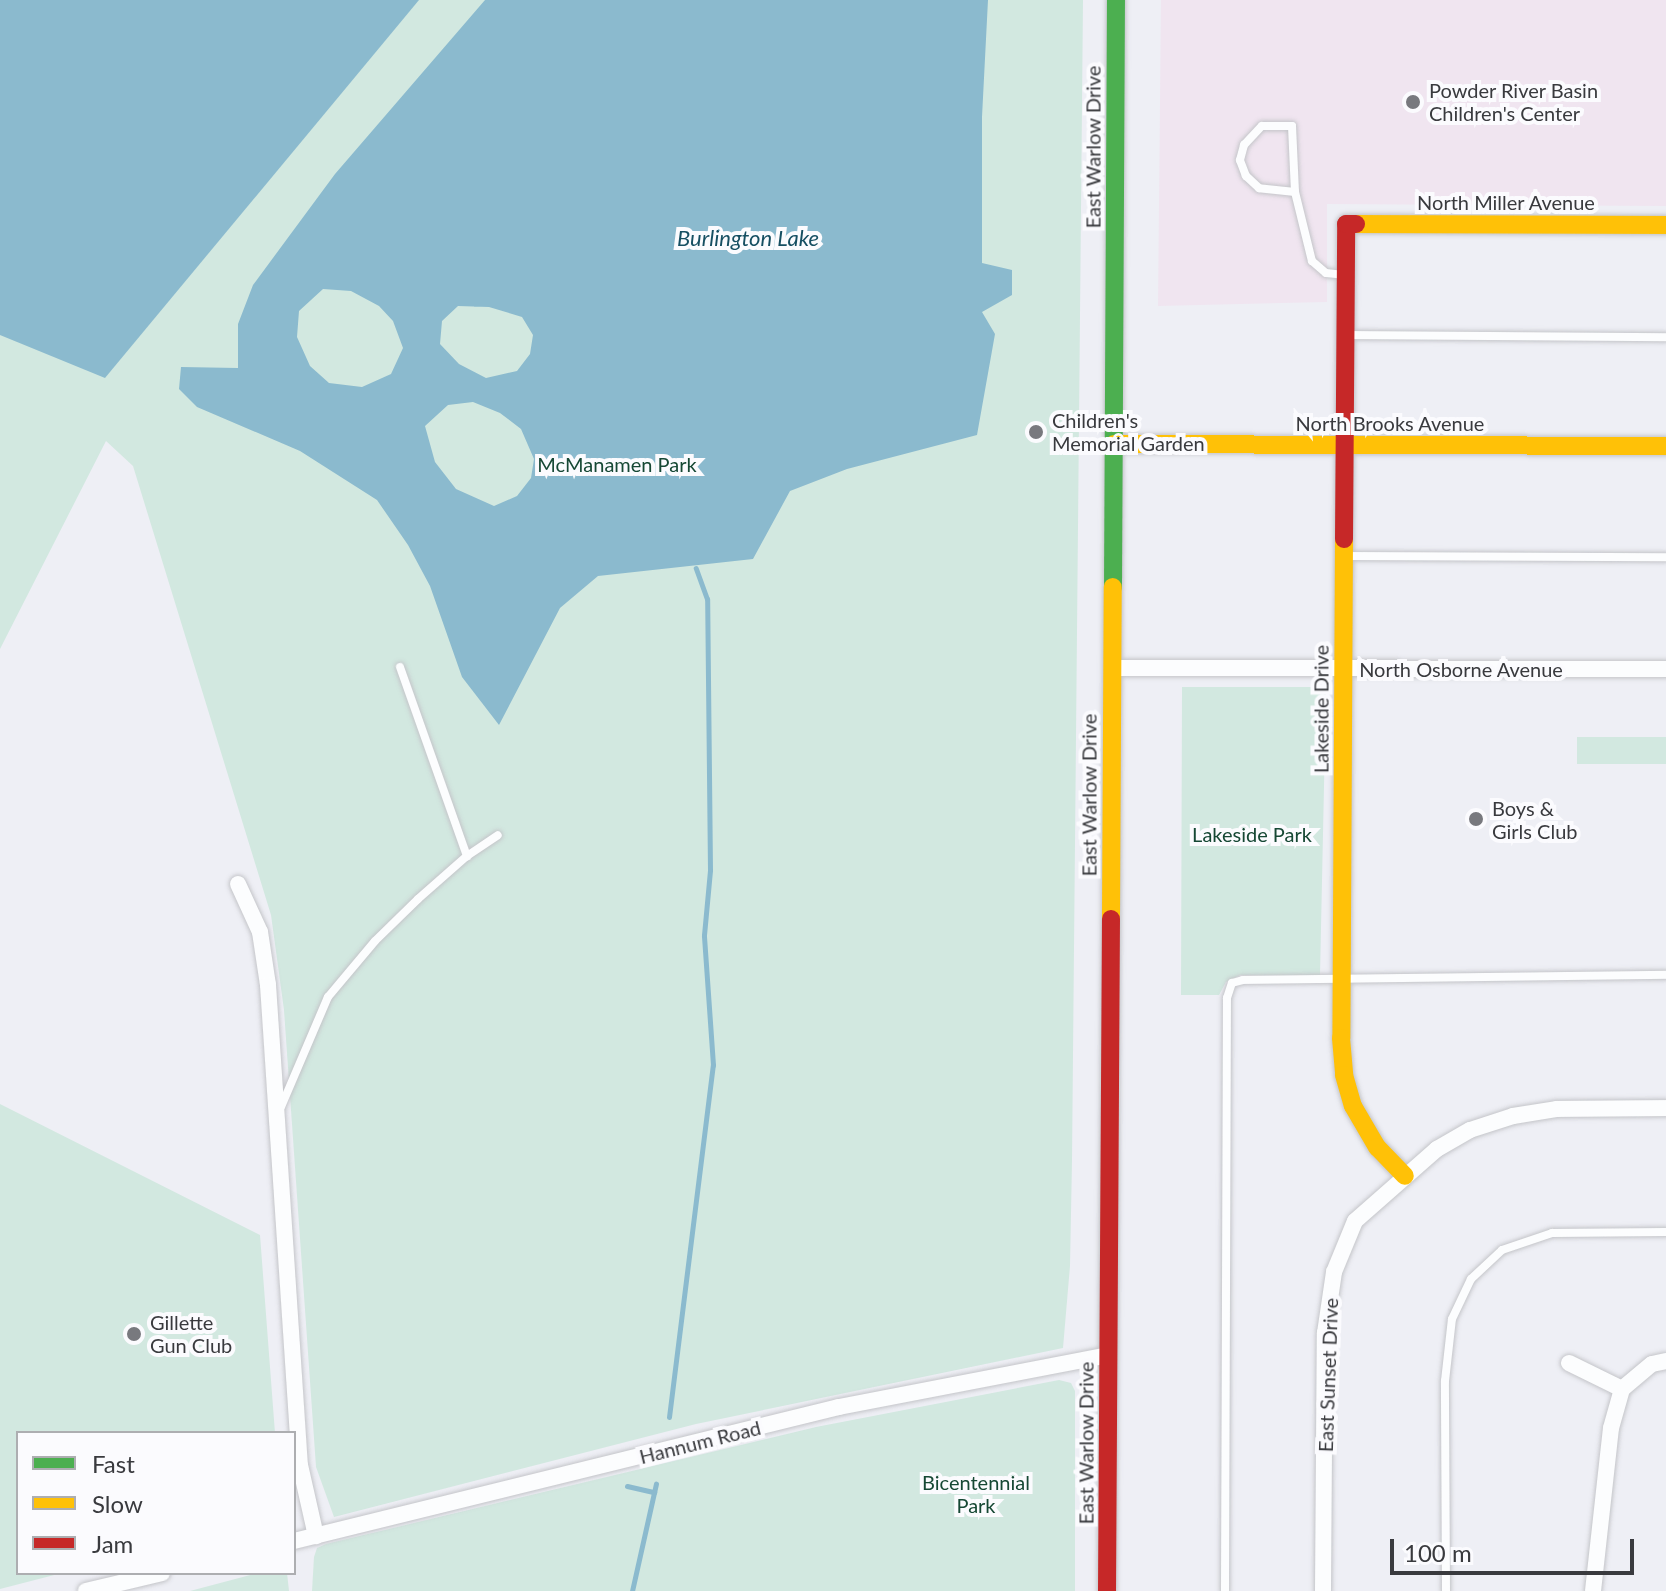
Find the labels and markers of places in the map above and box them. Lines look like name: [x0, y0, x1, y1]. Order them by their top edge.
place label: Powder River Basin Children's Center: [1429, 78, 1599, 125]
marker: Powder River Basin Children's Center: [1404, 93, 1422, 111]
place label: Children's Memorial Garden: [1052, 408, 1205, 455]
marker: Children's Memorial Garden: [1027, 423, 1045, 441]
place label: Boys & Girls Club: [1492, 796, 1578, 843]
marker: Boys & Girls Club: [1467, 810, 1485, 828]
place label: Gillette Gun Club: [150, 1310, 232, 1357]
marker: Gillette Gun Club: [125, 1325, 143, 1343]

